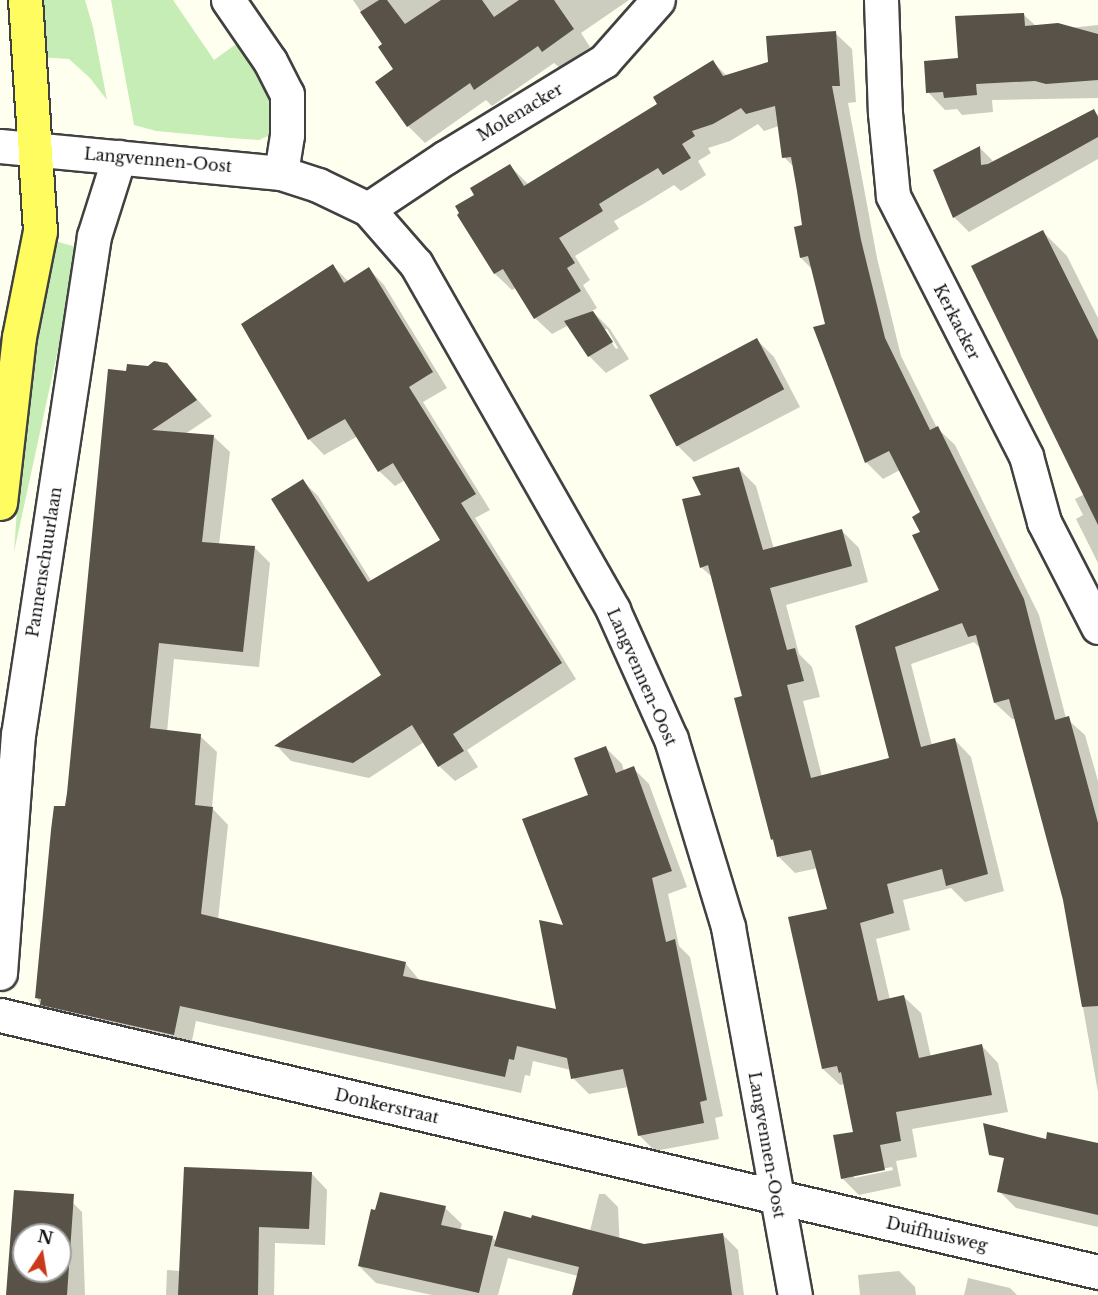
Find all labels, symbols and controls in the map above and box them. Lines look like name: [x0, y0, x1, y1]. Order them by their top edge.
street label: Molenacker: [474, 79, 566, 145]
street label: Langvennen-Oost: [83, 144, 233, 176]
street label: Kerkacker: [930, 281, 984, 363]
street label: Pannenschuurlaan: [23, 486, 65, 638]
street label: Langvennen-Oost: [603, 605, 681, 749]
street label: Langvennen-Oost: [745, 1070, 789, 1220]
street label: Donkerstraat: [333, 1085, 441, 1127]
street label: Duifhuisweg: [884, 1213, 990, 1255]
north arrow: [12, 1223, 72, 1283]
text: N: [36, 1226, 55, 1249]

